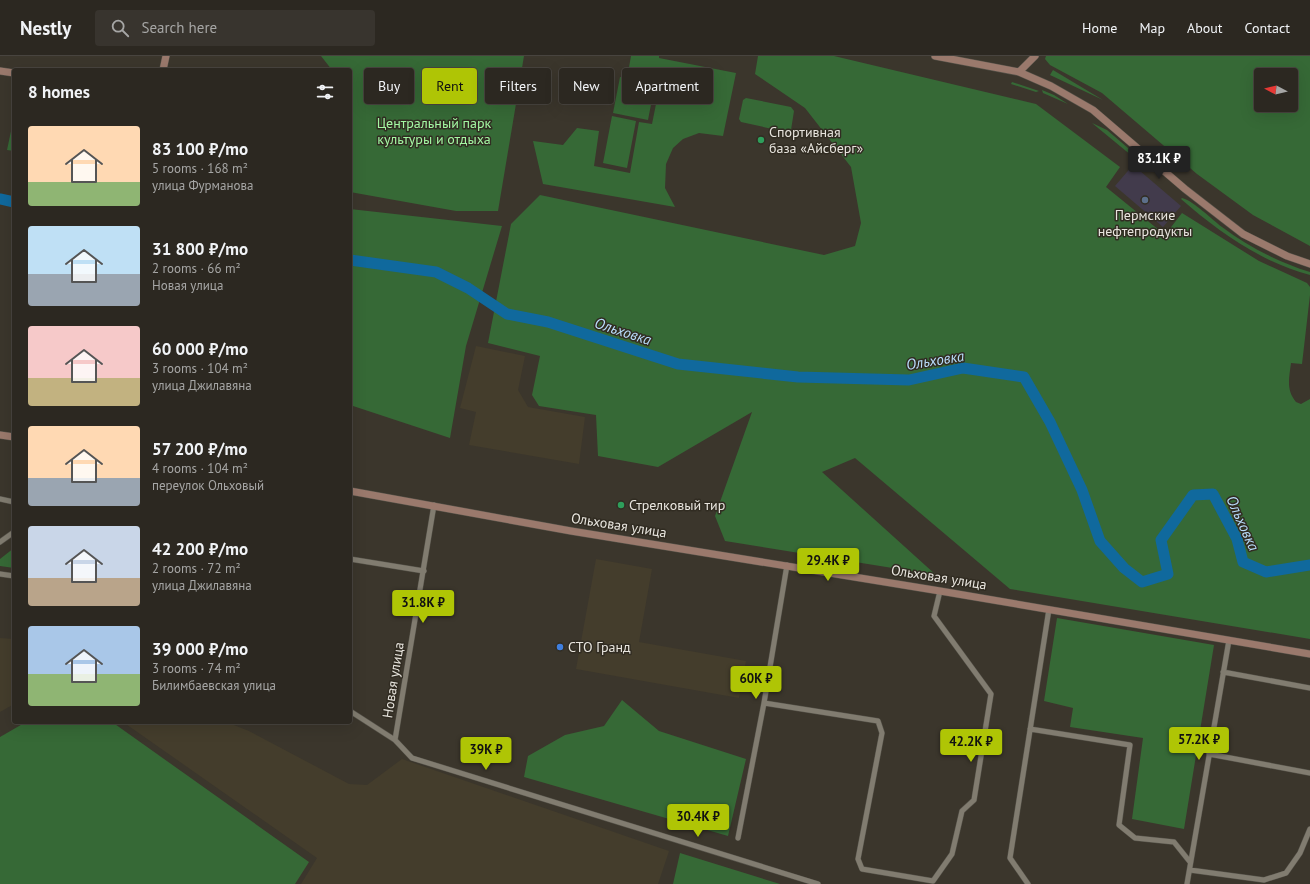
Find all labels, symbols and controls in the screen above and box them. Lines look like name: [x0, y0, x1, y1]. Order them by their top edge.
search box: [95, 10, 375, 46]
text: Nestly: [20, 16, 71, 40]
icon: search: [109, 17, 131, 39]
text: Search here: [141, 18, 217, 37]
text: Home: [1082, 19, 1117, 37]
text: Map: [1139, 19, 1165, 37]
text: About: [1187, 19, 1223, 37]
text: Contact: [1245, 19, 1290, 37]
chip: Buy: [364, 68, 414, 104]
chip: Rent: [422, 68, 477, 104]
chip: Filters: [485, 68, 551, 104]
chip: New: [559, 68, 614, 104]
chip: Apartment: [622, 68, 713, 104]
north arrow: [1254, 68, 1298, 112]
map controls: [1254, 68, 1298, 112]
text: 8 homes: [28, 81, 90, 103]
icon: filters: [314, 81, 336, 103]
park label: Центральный парк культуры и отдыха: [377, 114, 492, 148]
place label: Спортивная база «Айсберг»: [769, 123, 863, 157]
marker: Спортивная база «Айсберг»: [756, 135, 766, 145]
text: 83 100 ₽/mo: [152, 138, 248, 160]
icon: home: [60, 142, 108, 190]
pin: 83.1K ₽: [1122, 146, 1196, 180]
text: 83.1K ₽: [1137, 150, 1181, 167]
text: 5 rooms · 168 m²: [152, 160, 248, 177]
text: улица Фурманова: [152, 177, 253, 194]
marker: Пермские нефтепродукты: [1140, 195, 1150, 205]
place label: Пермские нефтепродукты: [1098, 206, 1192, 240]
text: 31 800 ₽/mo: [152, 238, 248, 260]
icon: home: [60, 242, 108, 290]
text: 2 rooms · 66 m²: [152, 260, 241, 277]
text: Новая улица: [152, 277, 223, 294]
water label: Ольховка: [592, 313, 654, 349]
text: 60 000 ₽/mo: [152, 338, 248, 360]
icon: home: [60, 342, 108, 390]
water label: Ольховка: [905, 346, 966, 374]
text: 3 rooms · 104 m²: [152, 360, 248, 377]
text: улица Джилавяна: [152, 377, 252, 394]
text: 57 200 ₽/mo: [152, 438, 247, 460]
icon: home: [60, 442, 108, 490]
text: 4 rooms · 104 m²: [152, 460, 248, 477]
text: переулок Ольховый: [152, 477, 264, 494]
water label: Ольховка: [1222, 492, 1264, 554]
place label: Стрелковый тир: [629, 496, 725, 514]
marker: Стрелковый тир: [616, 500, 626, 510]
street label: Ольховая улица: [570, 509, 668, 541]
text: 42 200 ₽/mo: [152, 538, 248, 560]
icon: home: [60, 542, 108, 590]
pin: 29.4K ₽: [791, 548, 865, 582]
text: 29.4K ₽: [806, 552, 850, 569]
text: 2 rooms · 72 m²: [152, 560, 241, 577]
street label: Ольховая улица: [890, 561, 988, 593]
text: улица Джилавяна: [152, 577, 252, 594]
pin: 31.8K ₽: [386, 590, 460, 624]
text: 31.8K ₽: [401, 594, 445, 611]
text: 39 000 ₽/mo: [152, 638, 248, 660]
place label: СТО Гранд: [568, 638, 631, 656]
street label: Новая улица: [378, 641, 408, 719]
icon: home: [60, 642, 108, 690]
marker: СТО Гранд: [555, 642, 565, 652]
text: 3 rooms · 74 m²: [152, 660, 241, 677]
pin: 60K ₽: [728, 666, 784, 700]
text: 60K ₽: [739, 670, 773, 687]
text: Билимбаевская улица: [152, 677, 276, 694]
pin: 57.2K ₽: [1162, 727, 1236, 761]
pin: 42.2K ₽: [934, 729, 1008, 763]
text: 57.2K ₽: [1178, 731, 1220, 748]
text: 42.2K ₽: [949, 733, 993, 750]
pin: 39K ₽: [458, 737, 514, 771]
text: 39K ₽: [469, 741, 503, 758]
pin: 30.4K ₽: [661, 804, 735, 838]
text: 30.4K ₽: [676, 808, 720, 825]

